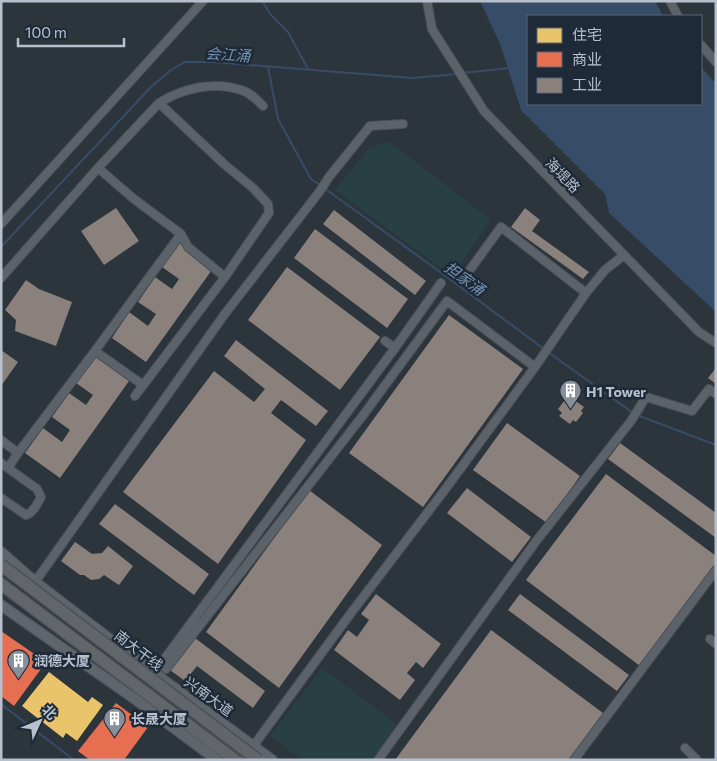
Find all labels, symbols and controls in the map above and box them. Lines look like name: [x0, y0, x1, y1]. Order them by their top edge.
scale bar: [18, 15, 124, 47]
legend: [527, 15, 702, 105]
text: 100 m: [25, 23, 67, 41]
text: 住宅: [572, 25, 602, 43]
water label: 会江涌: [205, 43, 253, 65]
text: 商业: [572, 50, 602, 68]
text: 工业: [572, 75, 602, 93]
street label: 海堤路: [542, 154, 584, 196]
water label: 担家涌: [442, 257, 490, 300]
building icon: H1 Tower: [558, 379, 582, 410]
place label: H1 Tower: [586, 383, 646, 400]
street label: 南大干线: [112, 626, 166, 674]
building icon: 润德大厦: [6, 648, 30, 679]
place label: 润德大厦: [34, 652, 90, 669]
street label: 兴南大道: [181, 673, 237, 719]
north arrow: [15, 696, 65, 746]
text: 北: [39, 701, 61, 723]
building icon: 长晟大厦: [103, 706, 127, 737]
place label: 长晟大厦: [131, 710, 187, 727]

